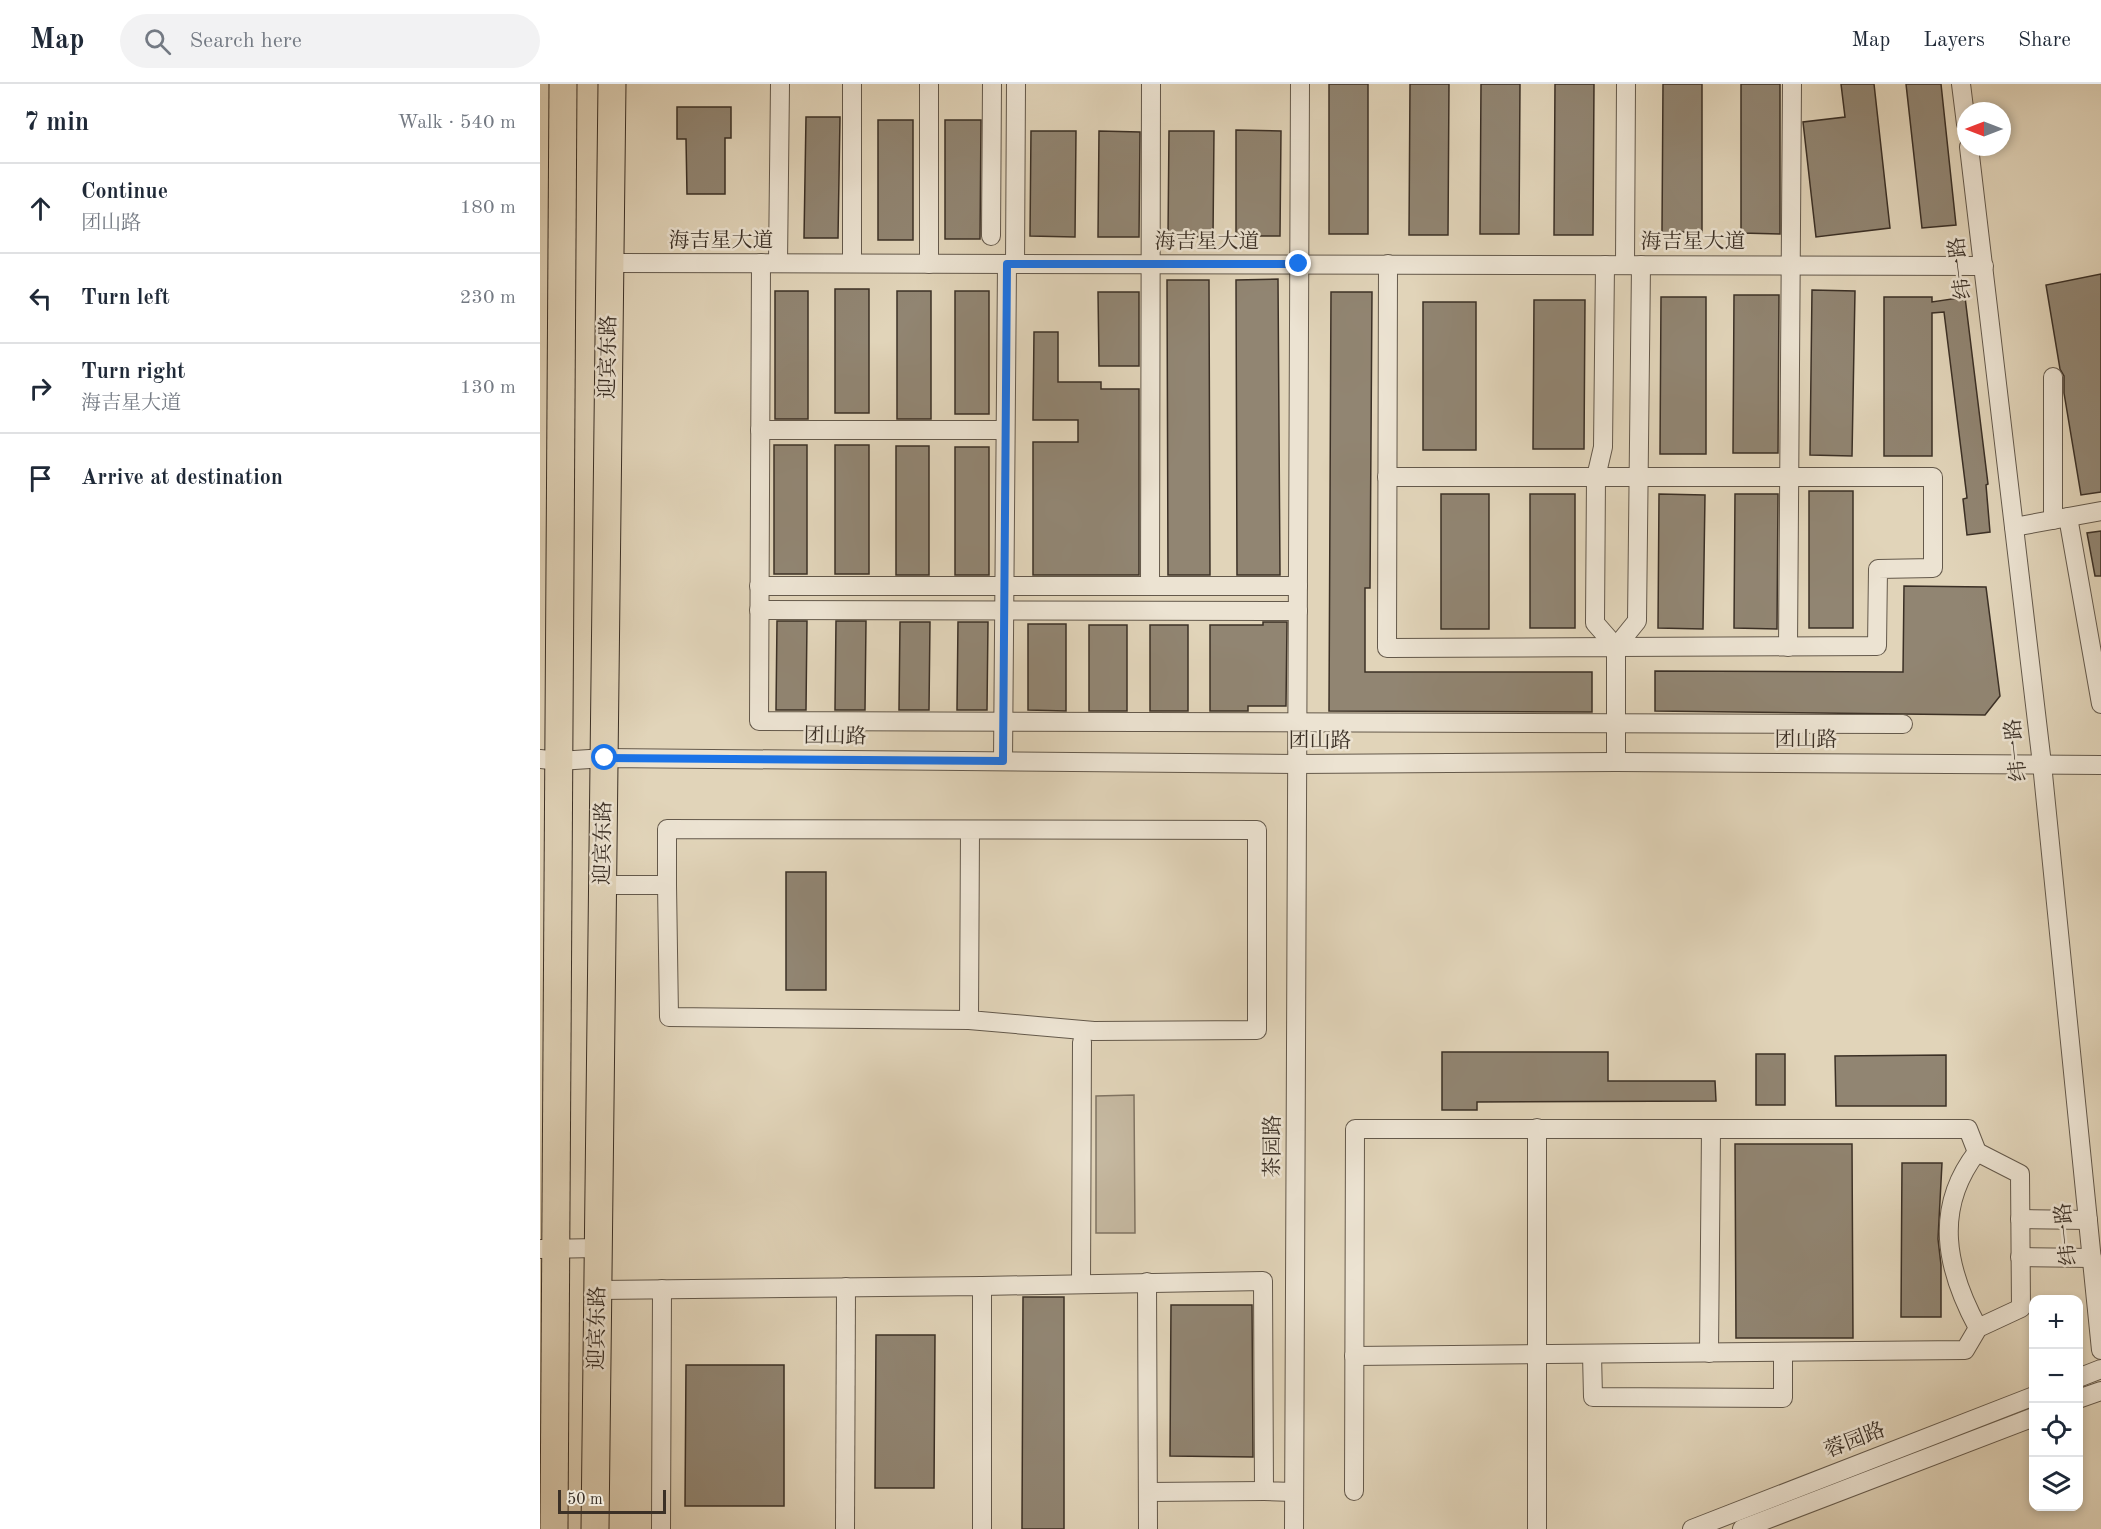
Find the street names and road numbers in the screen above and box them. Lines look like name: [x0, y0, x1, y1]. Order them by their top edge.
street label: 海吉星大道: [669, 229, 774, 252]
street label: 海吉星大道: [1155, 230, 1260, 253]
street label: 海吉星大道: [1641, 230, 1746, 253]
street label: 纬一路: [1945, 235, 1975, 301]
street label: 迎宾东路: [596, 315, 620, 399]
street label: 纬一路: [2001, 718, 2031, 783]
street label: 团山路: [803, 724, 867, 748]
street label: 团山路: [1775, 728, 1838, 751]
street label: 团山路: [1289, 729, 1352, 752]
street label: 迎宾东路: [591, 801, 615, 885]
street label: 茶园路: [1261, 1115, 1284, 1178]
street label: 纬一路: [2051, 1202, 2081, 1267]
street label: 迎宾东路: [585, 1286, 609, 1370]
street label: 蓉园路: [1821, 1418, 1888, 1462]

